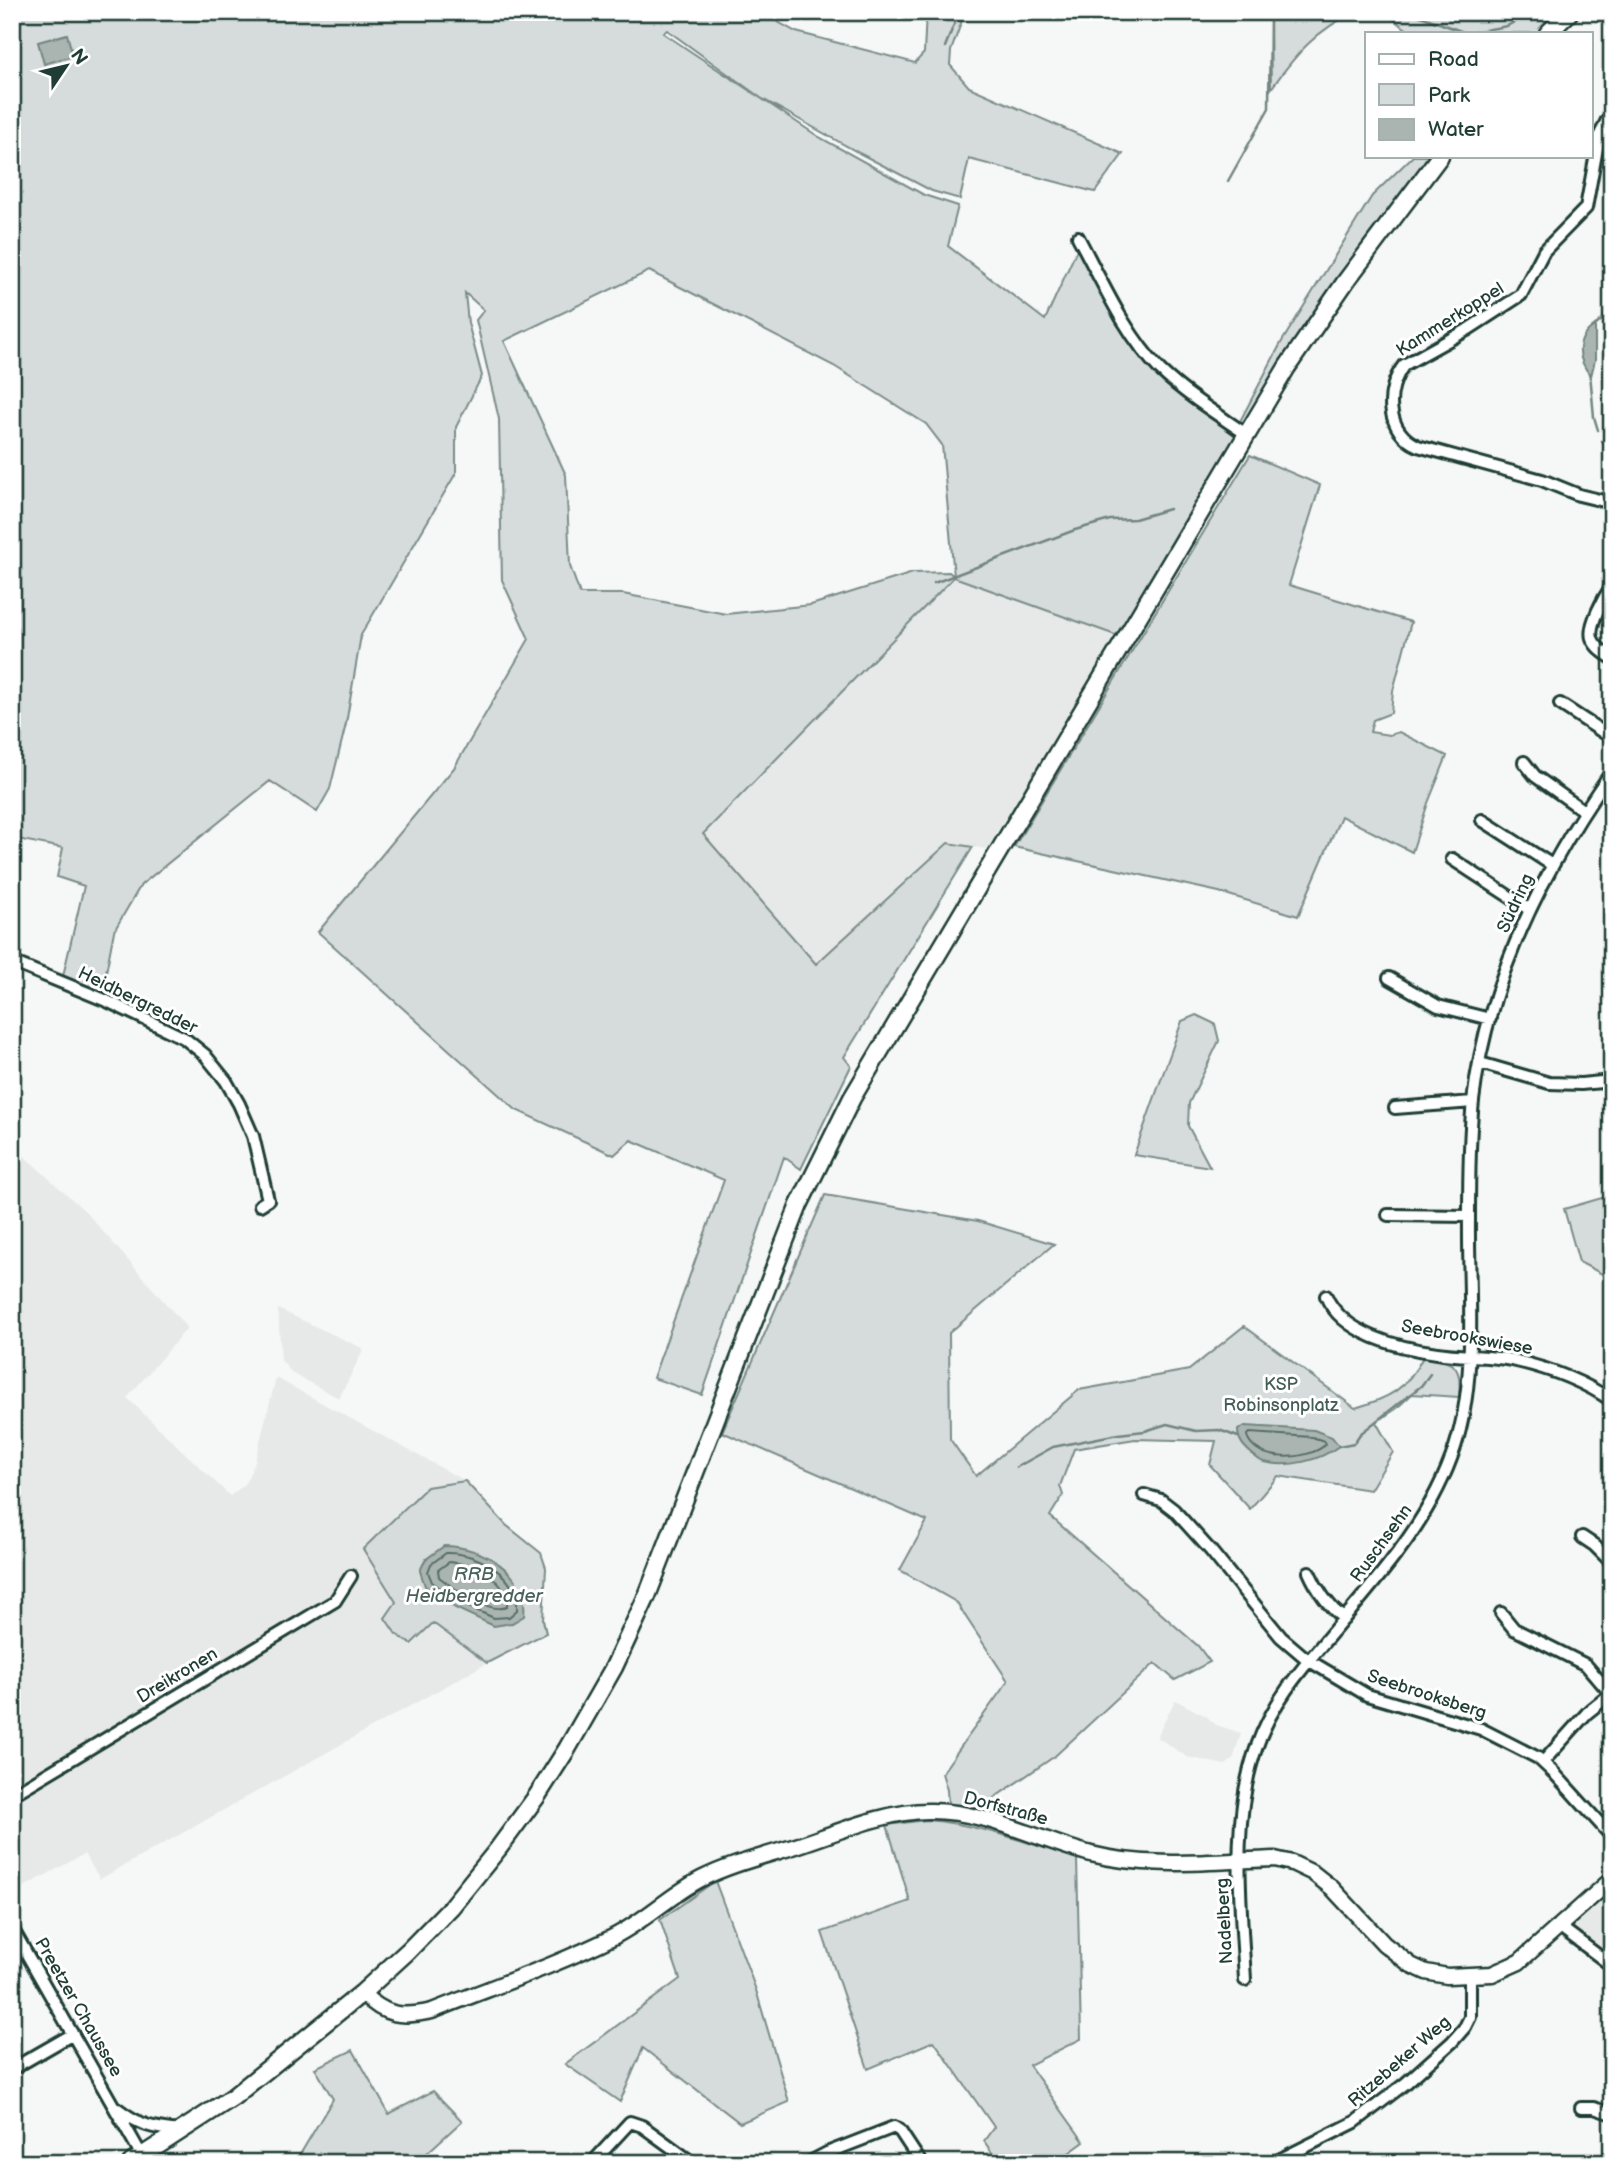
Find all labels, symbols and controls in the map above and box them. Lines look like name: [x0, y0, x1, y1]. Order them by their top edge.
north arrow: [32, 32, 102, 102]
legend: [1365, 32, 1592, 158]
text: N: [65, 45, 92, 70]
text: Road: [1428, 47, 1479, 72]
text: Park: [1428, 83, 1471, 108]
text: Water: [1428, 117, 1484, 142]
street label: Kammerkoppel: [1393, 278, 1508, 361]
street label: Südring: [1493, 870, 1538, 936]
street label: Heidbergredder: [75, 962, 201, 1039]
street label: Seebrookswiese: [1400, 1316, 1535, 1359]
park label: KSP Robinsonplatz: [1223, 1374, 1339, 1416]
street label: Ruschsehn: [1346, 1500, 1417, 1586]
water label: RRB Heidbergredder: [406, 1563, 544, 1608]
street label: Dreikronen: [133, 1643, 221, 1708]
street label: Seebrooksberg: [1365, 1665, 1489, 1724]
street label: Dorfstraße: [962, 1787, 1051, 1830]
street label: Nadelberg: [1212, 1877, 1237, 1964]
street label: Preetzer Chaussee: [30, 1934, 127, 2081]
street label: Ritzebeker Weg: [1344, 2011, 1455, 2111]

